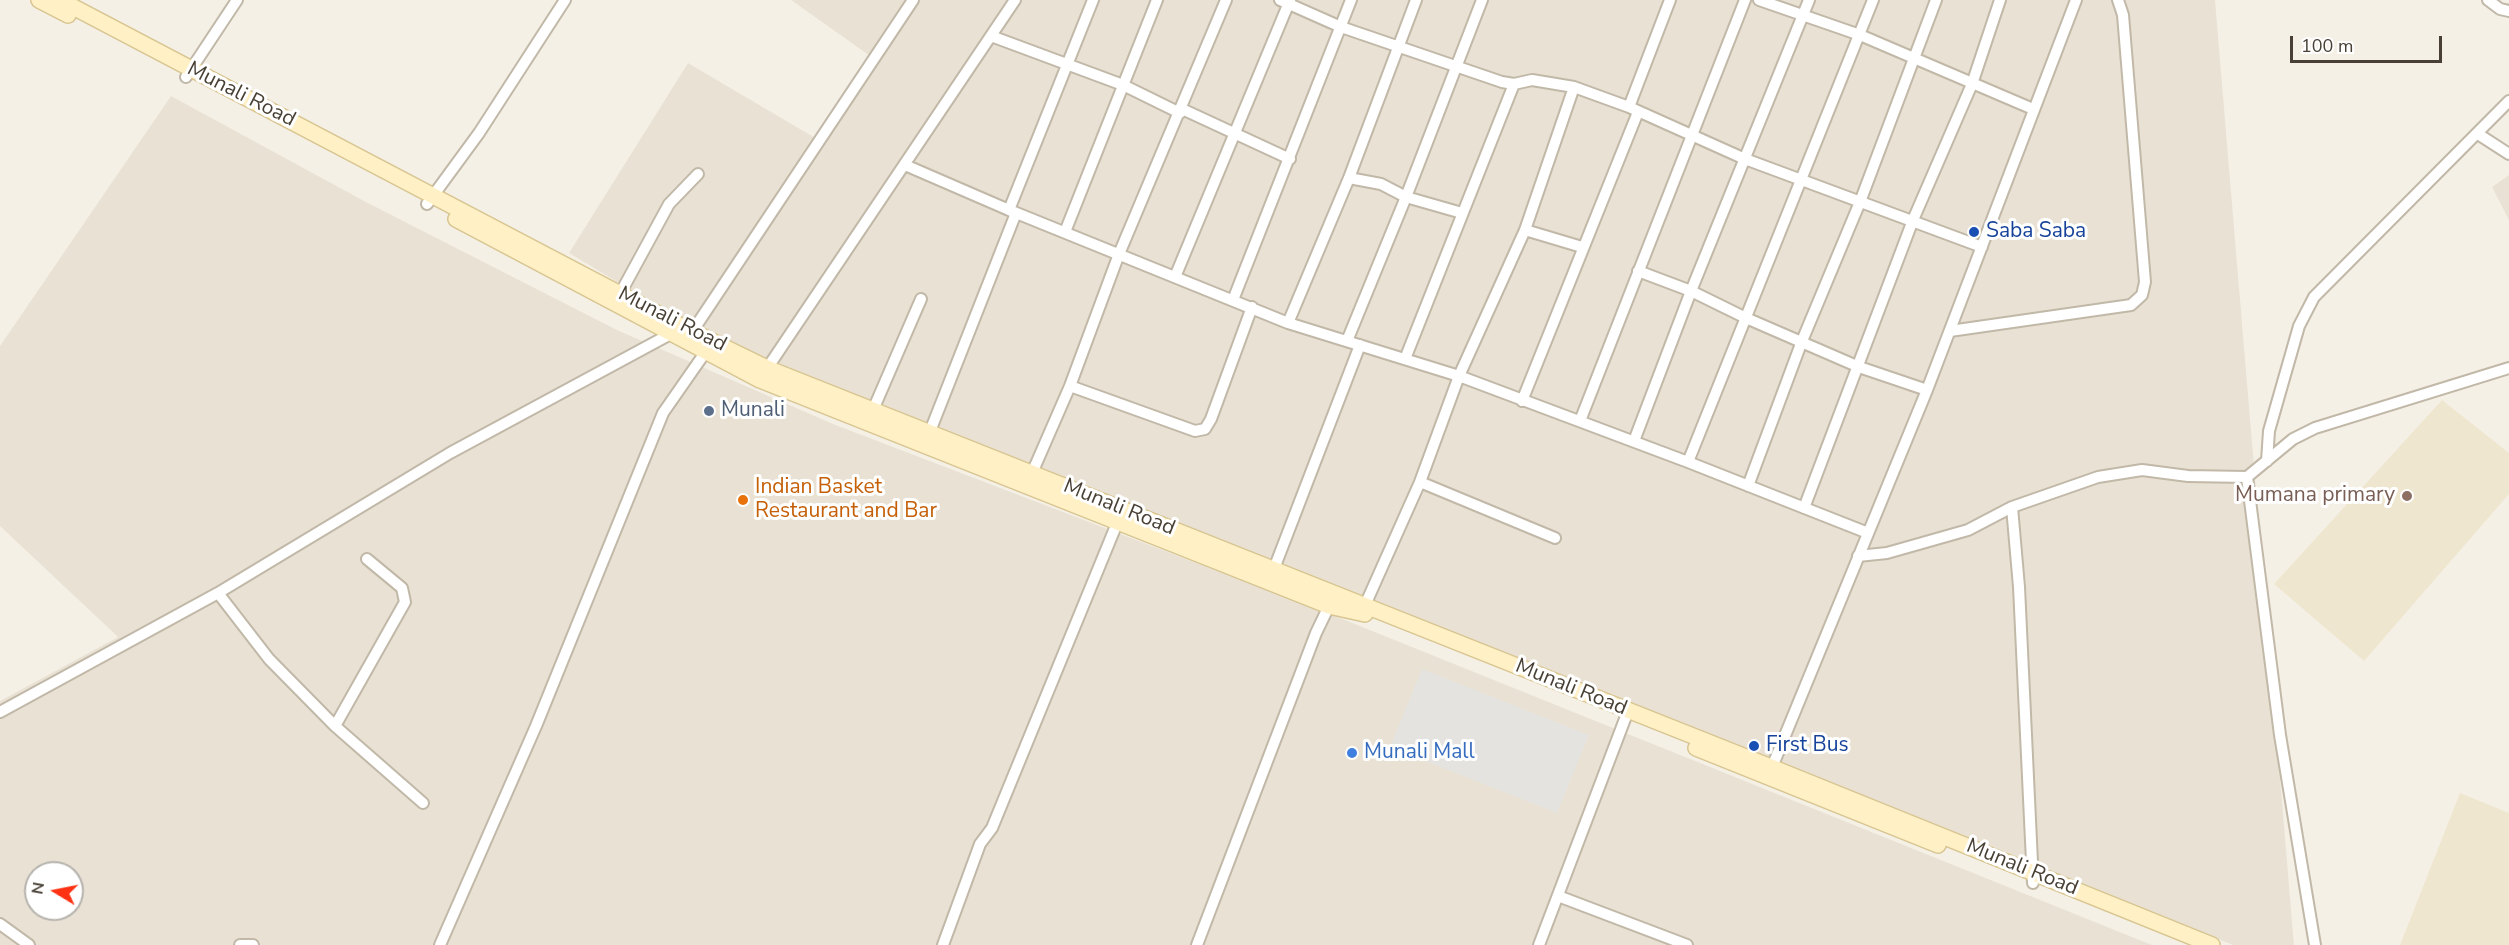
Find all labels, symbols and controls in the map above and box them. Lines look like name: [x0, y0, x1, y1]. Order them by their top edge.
scale bar: [2293, 24, 2444, 62]
text: 100 m: [2301, 34, 2353, 58]
street label: Munali Road: [183, 57, 299, 133]
place label: Saba Saba: [1986, 219, 2086, 245]
marker: Saba Saba: [1967, 225, 1981, 239]
street label: Munali Road: [614, 282, 730, 358]
place label: Munali: [721, 398, 785, 424]
marker: Munali: [702, 404, 716, 418]
street label: Munali Road: [1060, 474, 1178, 542]
place label: Indian Basket Restaurant and Bar: [755, 475, 937, 525]
place label: Mumana primary: [2235, 483, 2395, 509]
marker: Mumana primary: [2400, 489, 2414, 503]
marker: Indian Basket Restaurant and Bar: [736, 493, 750, 507]
street label: Munali Road: [1512, 654, 1630, 722]
place label: First Bus: [1766, 733, 1849, 759]
marker: First Bus: [1747, 739, 1761, 753]
place label: Munali Mall: [1364, 740, 1475, 766]
marker: Munali Mall: [1345, 746, 1359, 760]
street label: Munali Road: [1963, 834, 2081, 902]
north arrow: [24, 861, 84, 921]
text: N: [26, 880, 50, 896]

